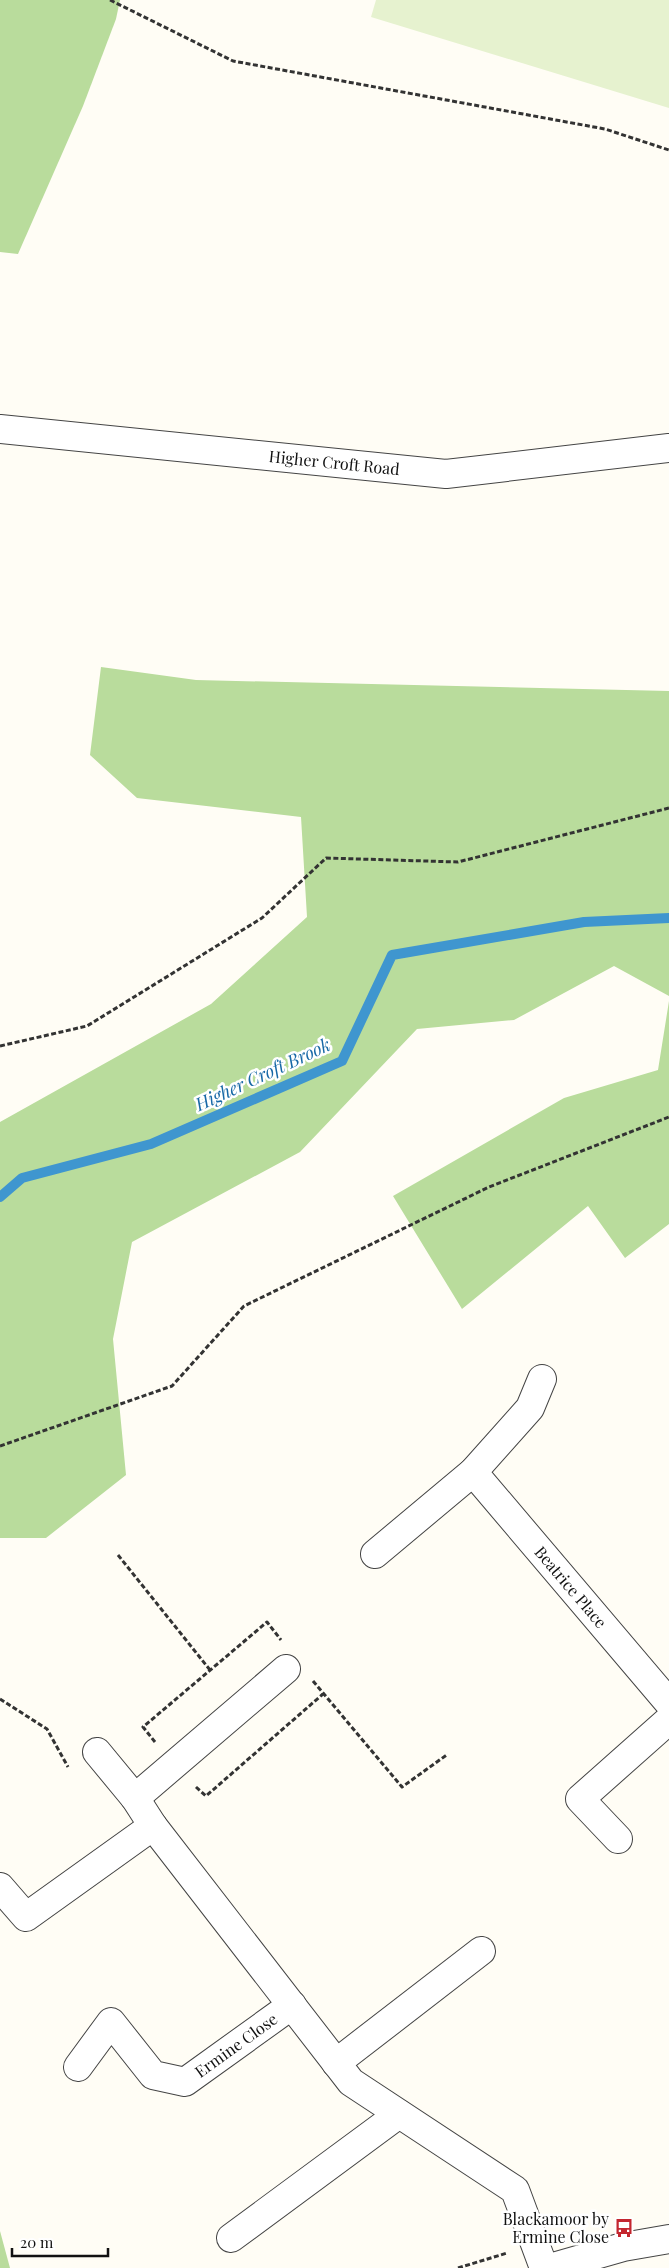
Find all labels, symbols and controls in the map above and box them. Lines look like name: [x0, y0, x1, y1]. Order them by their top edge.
street label: Higher Croft Road: [268, 445, 401, 479]
water label: Higher Croft Brook: [190, 1032, 334, 1116]
street label: Beatrice Place: [530, 1541, 612, 1632]
street label: Ermine Close: [190, 2008, 281, 2082]
place label: Blackamoor by Ermine Close: [503, 2208, 609, 2247]
bus stop icon: Blackamoor by Ermine Close: [613, 2217, 635, 2239]
scale bar: [12, 2226, 109, 2258]
text: 20 m: [20, 2232, 54, 2252]

